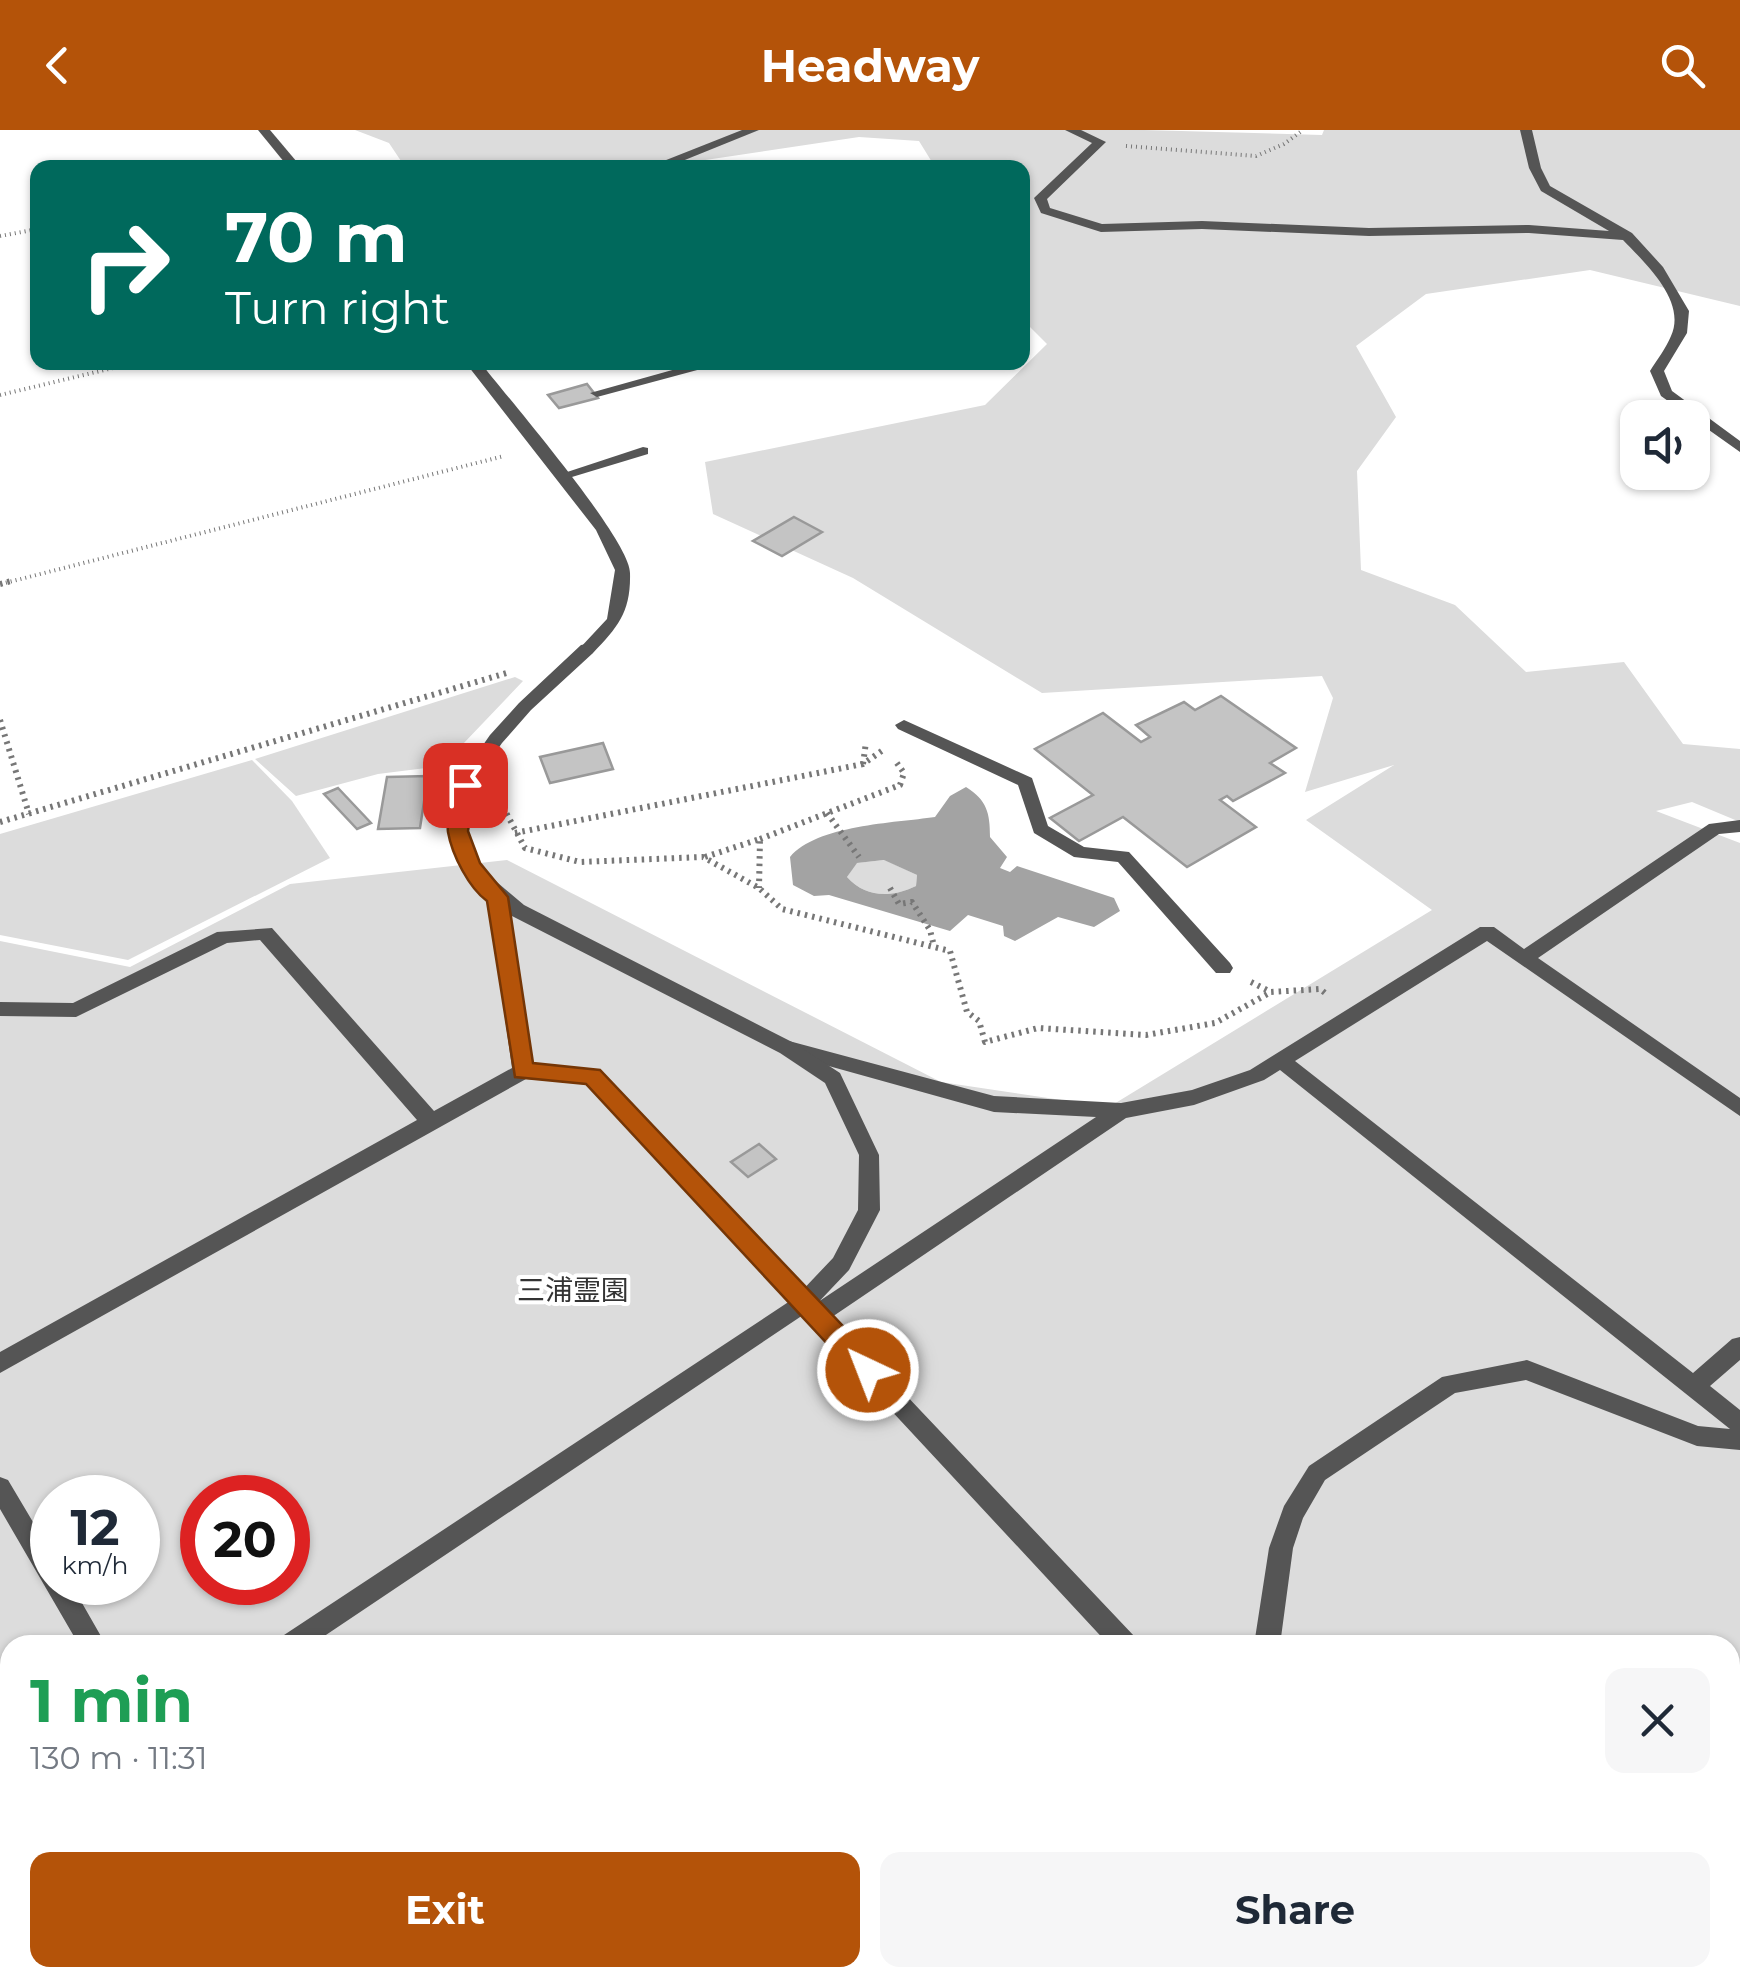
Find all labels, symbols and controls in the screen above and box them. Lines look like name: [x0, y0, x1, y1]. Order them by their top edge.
icon: back: [30, 38, 85, 93]
text: Headway: [761, 38, 979, 93]
icon: search: [1655, 38, 1710, 93]
text: 70 m: [225, 194, 408, 280]
icon: right: [60, 200, 190, 330]
text: Turn right: [225, 280, 450, 335]
map controls: [1620, 400, 1710, 490]
button: sound: [1620, 400, 1710, 490]
pin: [423, 743, 508, 828]
icon: arrive: [438, 758, 493, 813]
park label: 三浦霊園: [517, 1273, 629, 1307]
position arrow: [816, 1318, 920, 1422]
speed limit sign: 20: [180, 1475, 310, 1605]
text: 12: [70, 1497, 120, 1558]
text: km/h: [62, 1550, 128, 1580]
text: 1 min: [30, 1664, 193, 1737]
button: close: [1605, 1668, 1710, 1773]
text: 130 m · 11:31: [30, 1738, 207, 1777]
button: Exit: [30, 1852, 860, 1967]
button: Share: [880, 1852, 1710, 1967]

